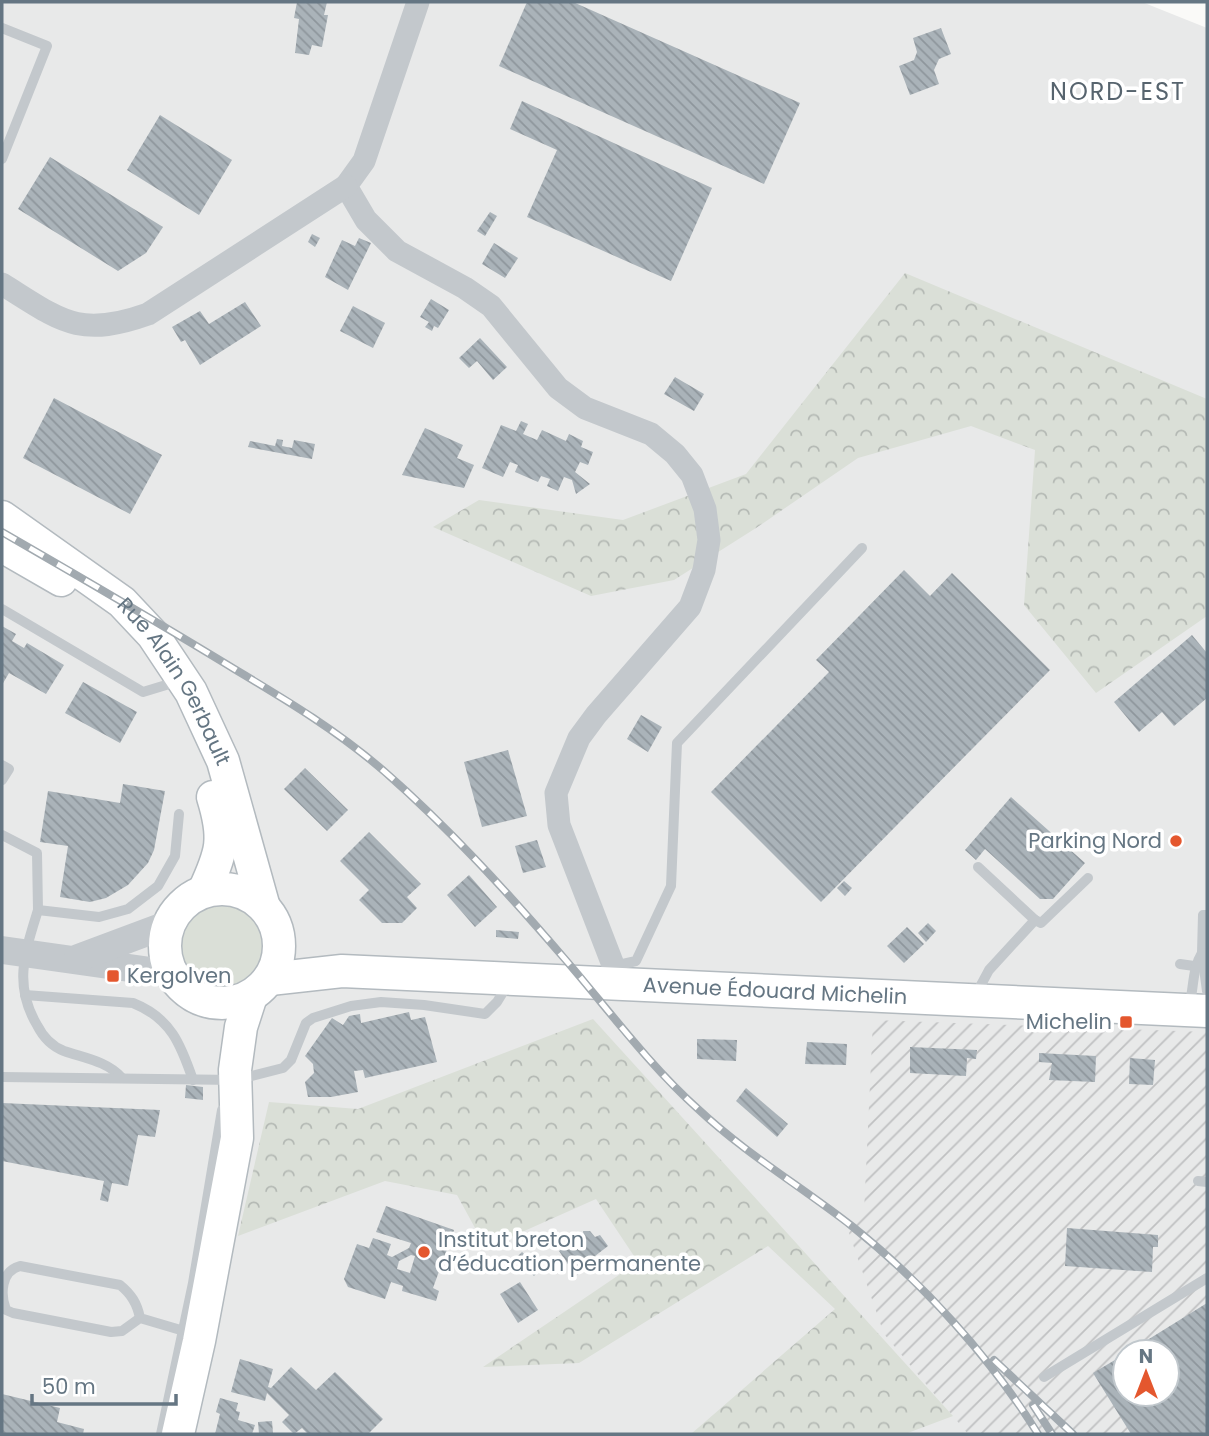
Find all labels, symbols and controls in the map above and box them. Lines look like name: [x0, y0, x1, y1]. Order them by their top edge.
district label: NORD-EST: [1050, 75, 1186, 108]
street label: Rue Alain Gerbault: [111, 591, 238, 770]
place label: Parking Nord: [1028, 826, 1162, 855]
marker: Parking Nord: [1168, 833, 1184, 849]
place label: Kergolven: [127, 961, 231, 990]
marker: Kergolven: [105, 968, 121, 984]
street label: Avenue Édouard Michelin: [642, 970, 908, 1011]
place label: Michelin: [1026, 1007, 1112, 1036]
marker: Michelin: [1118, 1014, 1134, 1030]
place label: Institut breton d’éducation permanente: [438, 1225, 701, 1278]
marker: Institut breton d’éducation permanente: [416, 1244, 432, 1260]
north arrow: [1111, 1338, 1181, 1408]
text: N: [1139, 1343, 1153, 1370]
scale bar: [32, 1362, 175, 1406]
text: 50 m: [42, 1372, 96, 1401]

